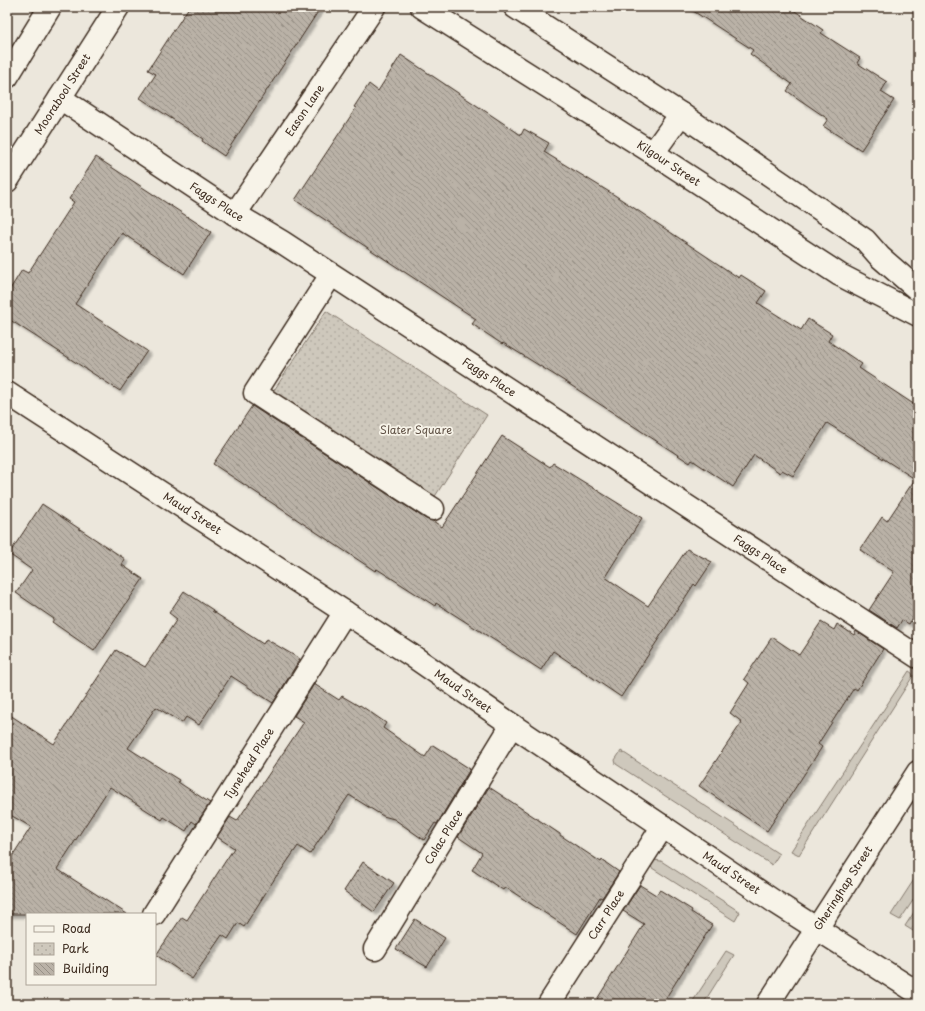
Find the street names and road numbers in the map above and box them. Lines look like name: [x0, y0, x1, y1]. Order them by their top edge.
street label: Moorabool Street: [30, 50, 94, 138]
street label: Eason Lane: [281, 80, 328, 139]
street label: Kilgour Street: [634, 136, 705, 190]
street label: Faggs Place: [187, 177, 247, 225]
street label: Faggs Place: [459, 353, 520, 401]
street label: Maud Street: [160, 488, 226, 538]
street label: Faggs Place: [730, 530, 791, 578]
street label: Maud Street: [431, 665, 496, 717]
street label: Tynehead Place: [220, 724, 278, 803]
street label: Colac Place: [420, 806, 466, 868]
street label: Gheringhap Street: [809, 842, 876, 934]
street label: Maud Street: [699, 847, 765, 898]
street label: Carr Place: [583, 886, 628, 943]

